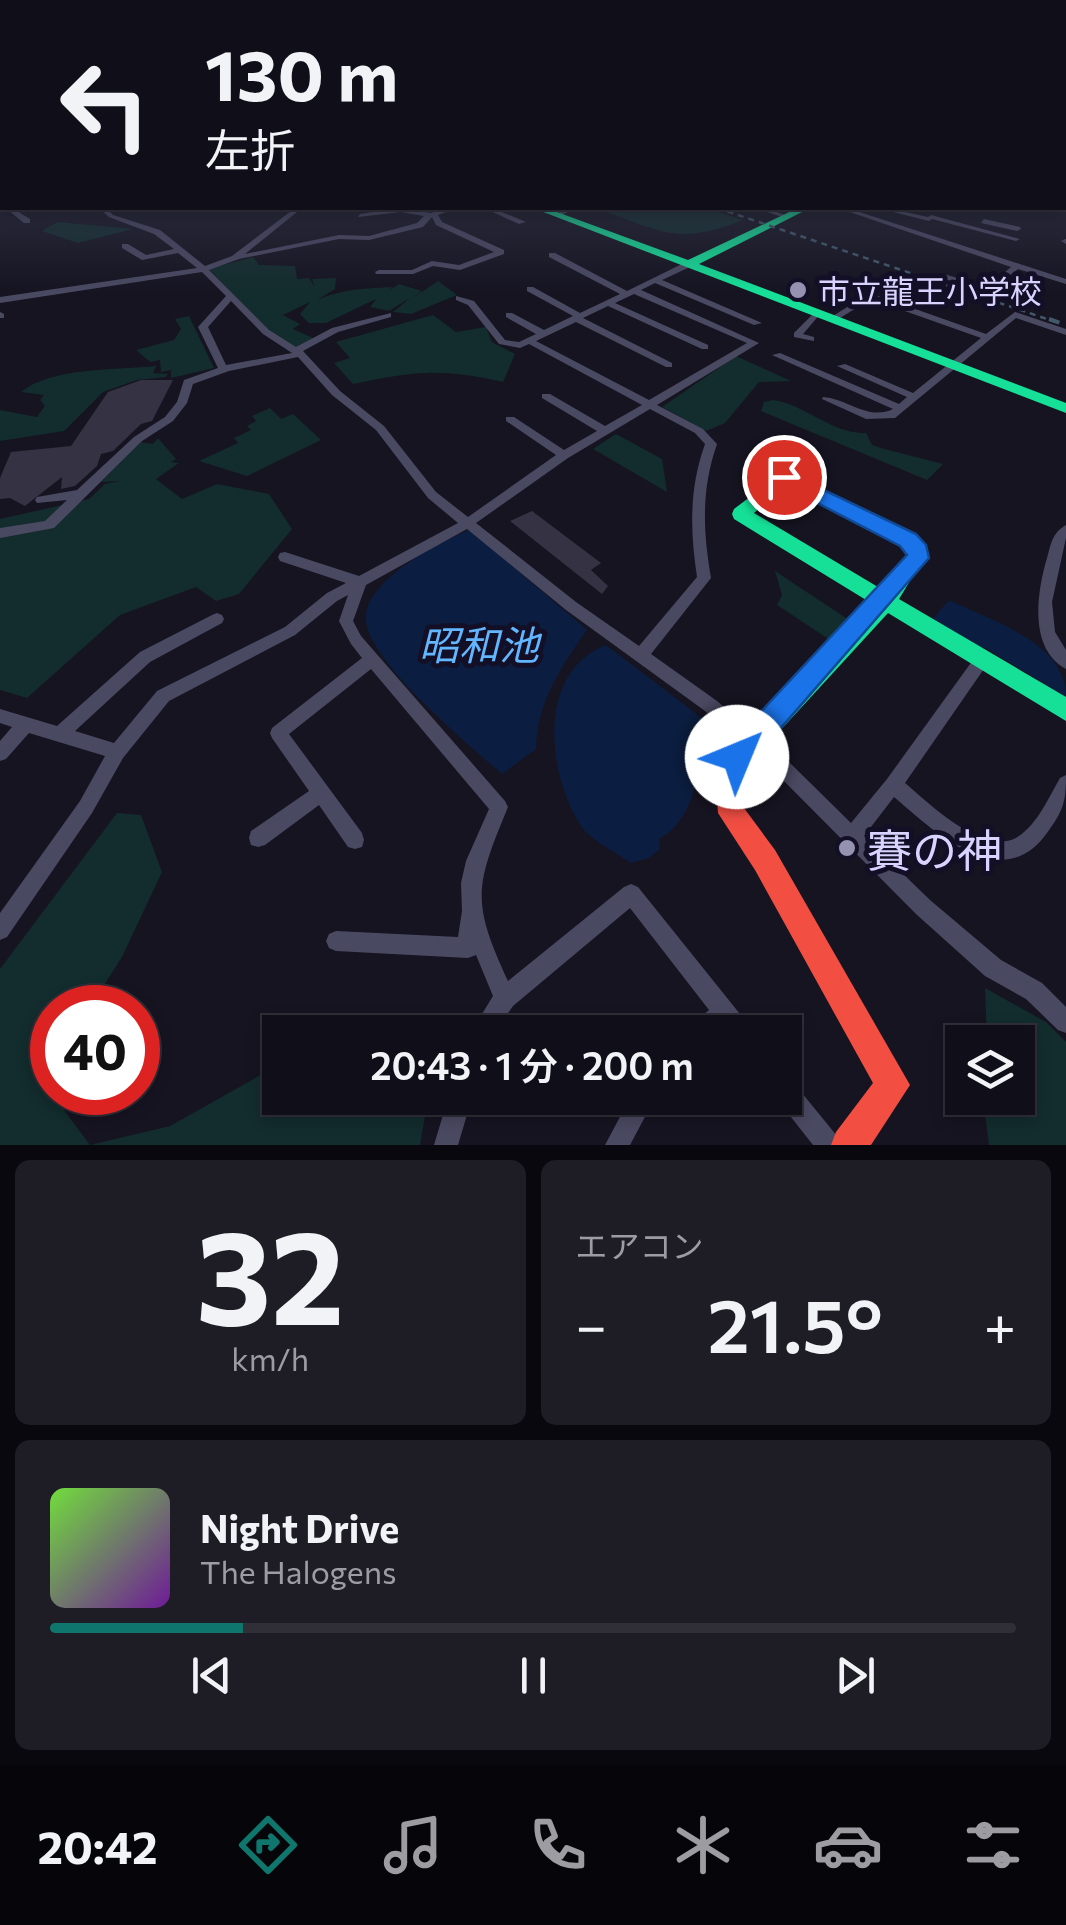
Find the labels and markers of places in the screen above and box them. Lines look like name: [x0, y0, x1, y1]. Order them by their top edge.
place label: 市立龍王小学校: [818, 270, 1042, 310]
marker: 市立龍王小学校: [787, 279, 809, 301]
pin: [742, 435, 827, 520]
place label: 賽の神: [867, 821, 1002, 876]
marker: 賽の神: [836, 837, 858, 859]

